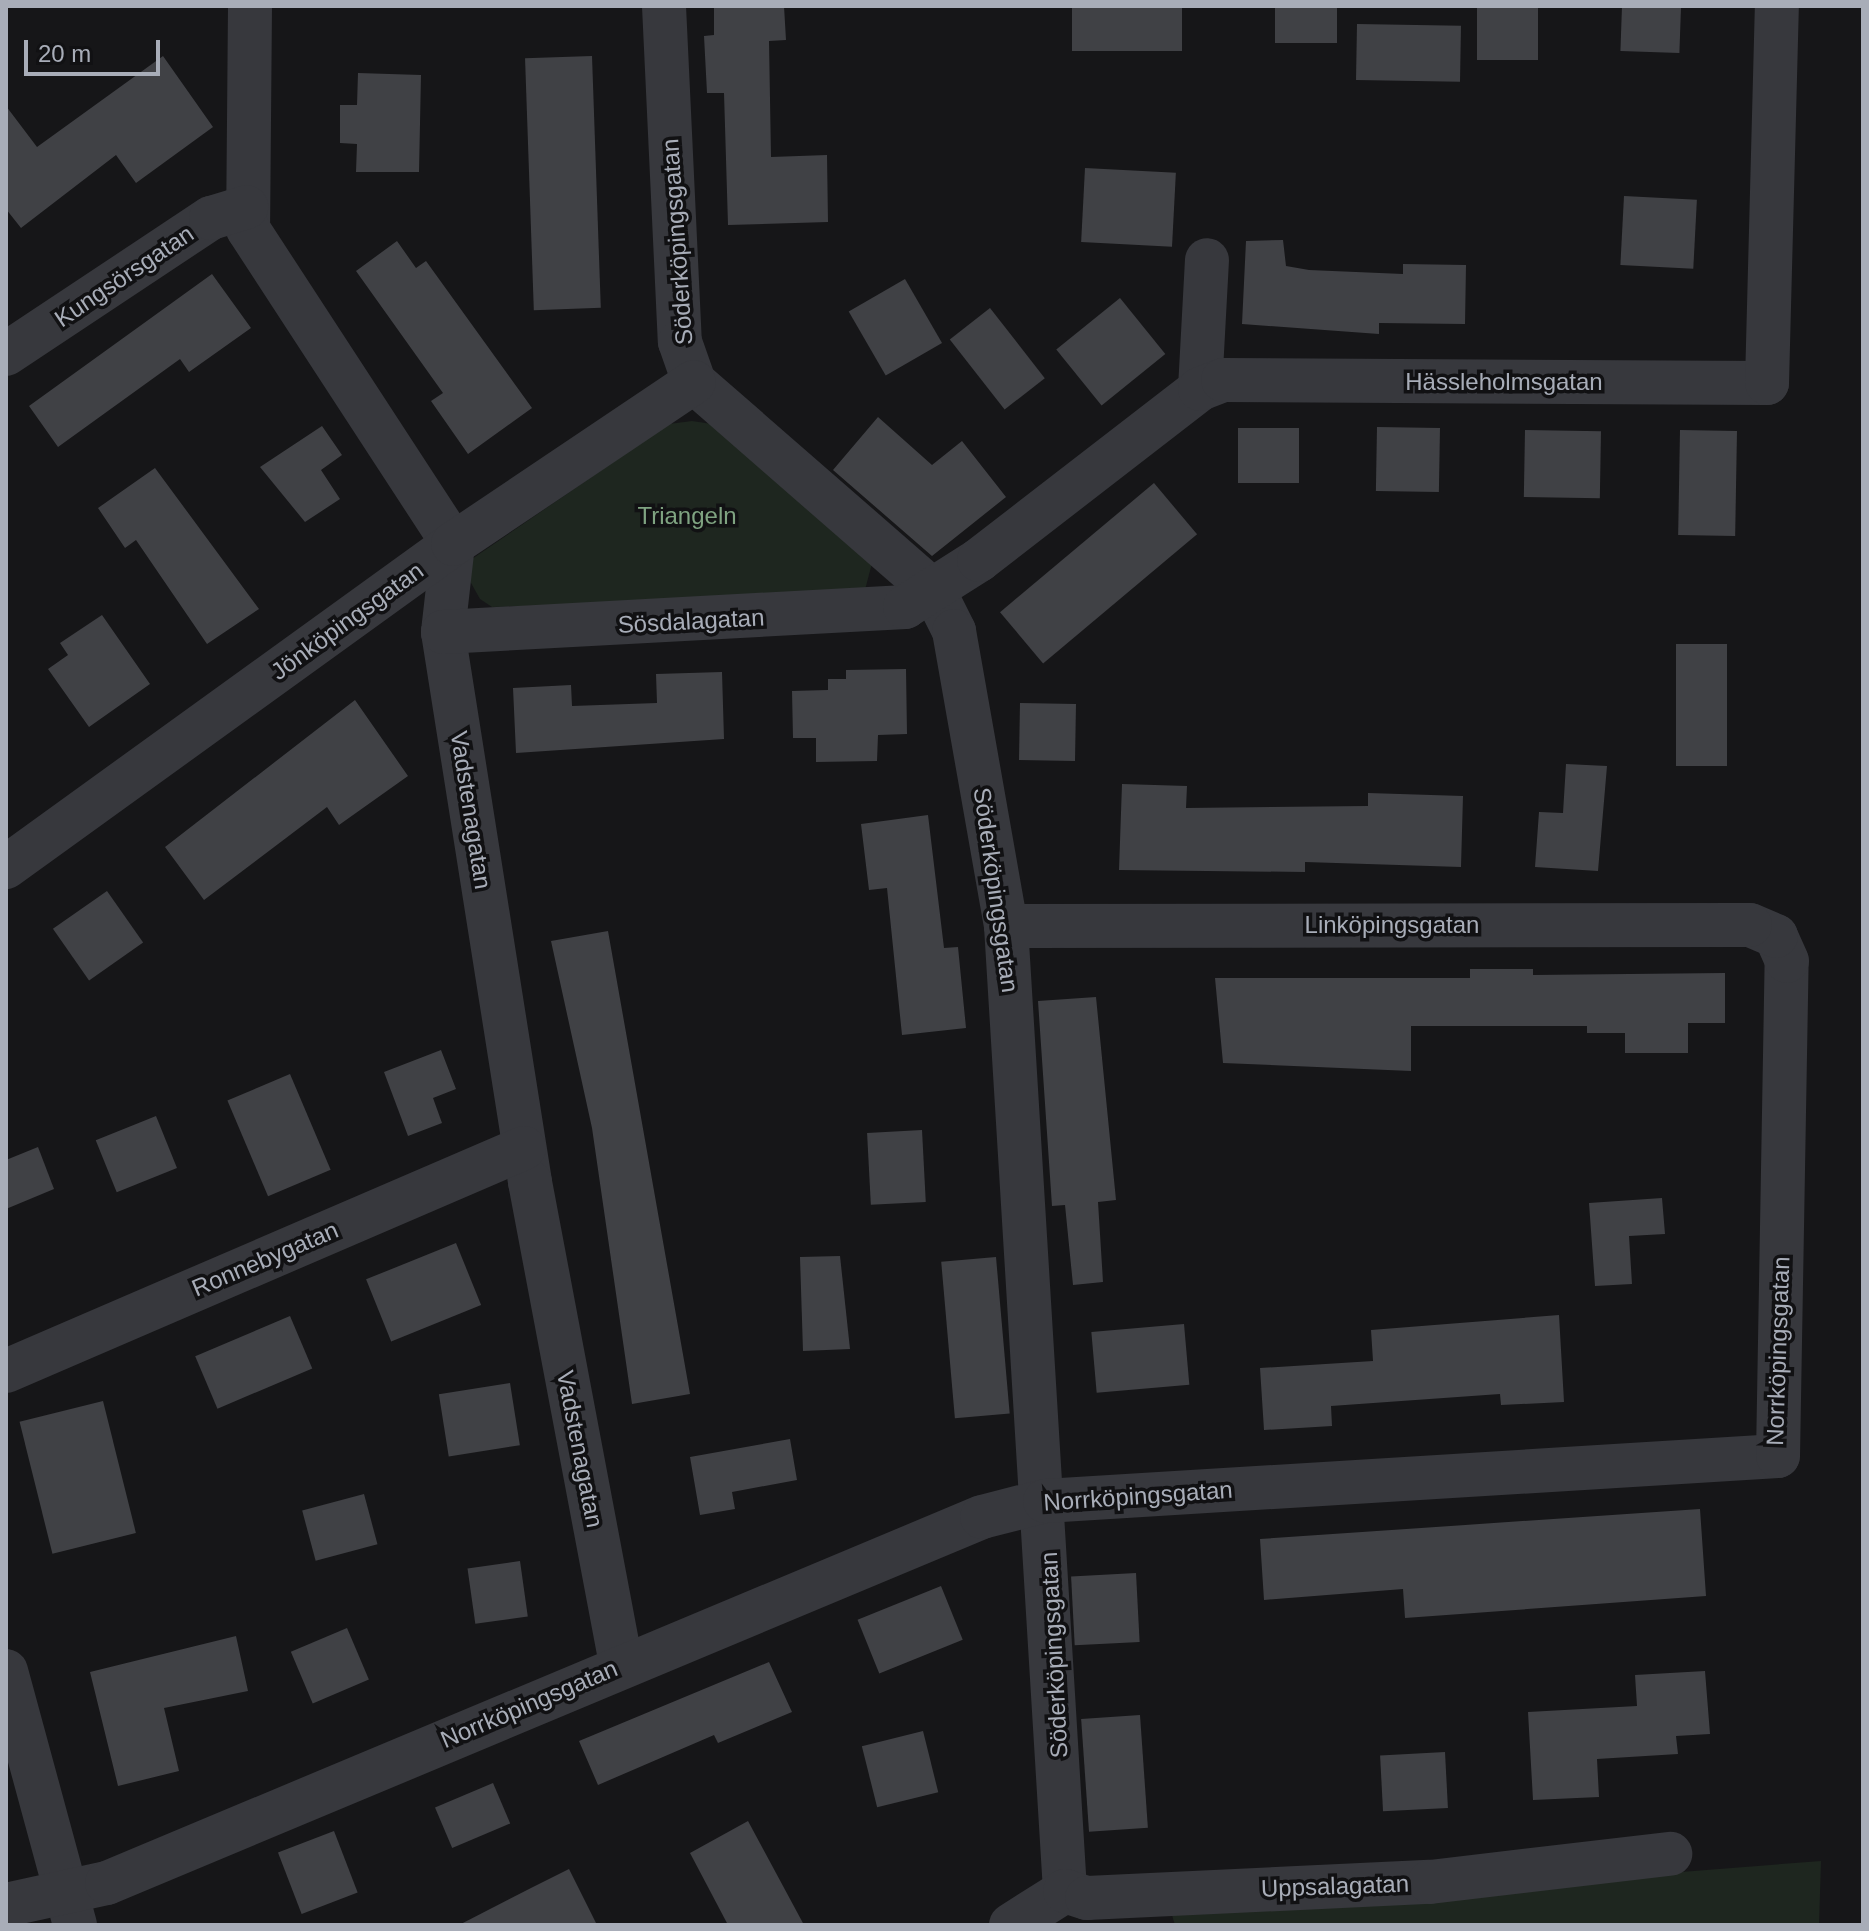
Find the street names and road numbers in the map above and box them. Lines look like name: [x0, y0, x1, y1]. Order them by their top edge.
street label: Söderköpingsgatan: [655, 138, 699, 346]
street label: Kungsörsgatan: [49, 219, 199, 333]
street label: Hässleholmsgatan: [1405, 368, 1603, 396]
street label: Jönköpingsgatan: [265, 556, 429, 686]
street label: Sösdalagatan: [617, 603, 765, 639]
street label: Vadstenagatan: [444, 729, 498, 891]
street label: Söderköpingsgatan: [967, 786, 1025, 994]
street label: Linköpingsgatan: [1305, 911, 1479, 939]
street label: Ronnebygatan: [188, 1215, 342, 1303]
street label: Norrköpingsgatan: [1760, 1256, 1796, 1446]
street label: Vadstenagatan: [551, 1368, 609, 1530]
street label: Norrköpingsgatan: [1043, 1475, 1233, 1517]
street label: Söderköpingsgatan: [1034, 1551, 1074, 1759]
street label: Norrköpingsgatan: [436, 1654, 622, 1754]
street label: Uppsalagatan: [1260, 1869, 1410, 1903]

